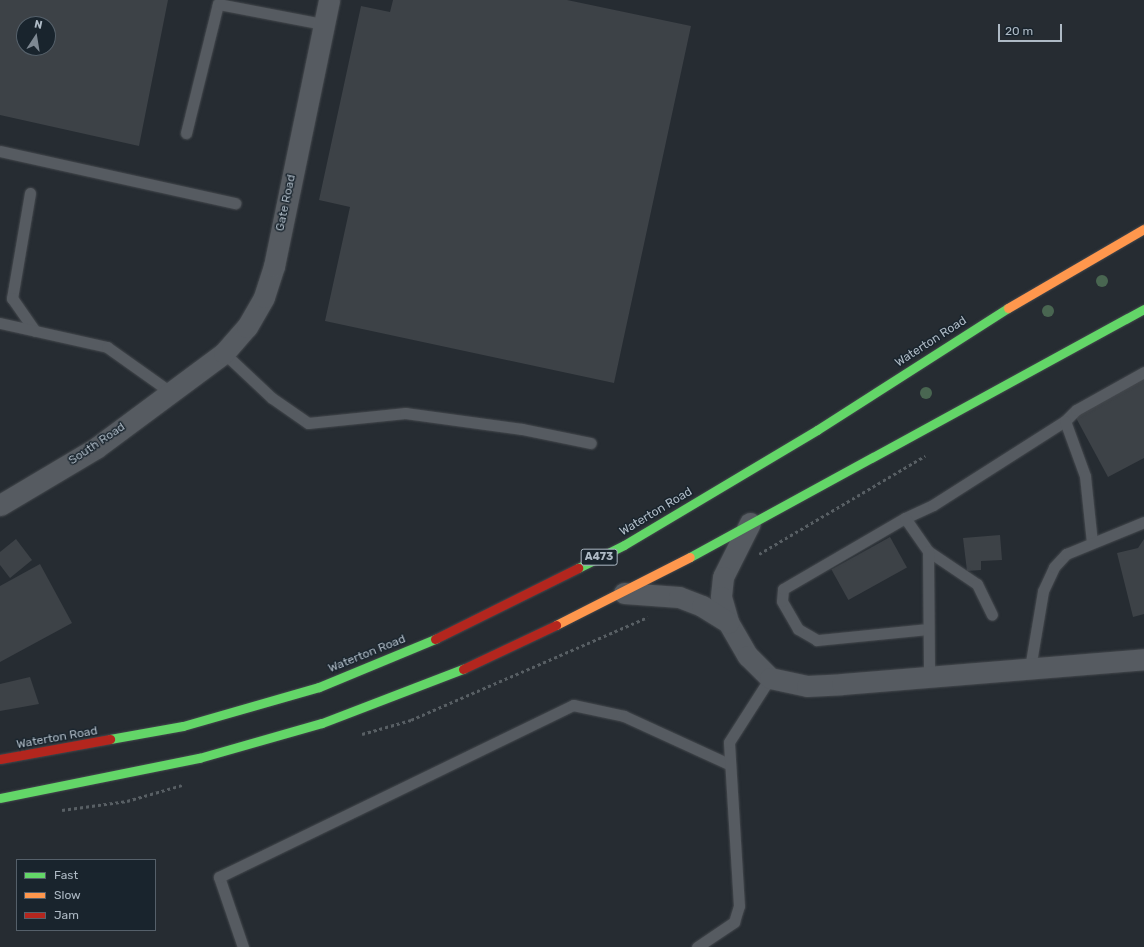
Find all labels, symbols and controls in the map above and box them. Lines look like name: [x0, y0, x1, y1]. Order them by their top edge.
north arrow: [16, 16, 56, 56]
scale bar: [1000, 16, 1064, 42]
text: N: [33, 18, 44, 32]
text: 20 m: [1005, 24, 1033, 38]
street label: Gate Road: [273, 173, 299, 233]
street label: Waterton Road: [893, 314, 969, 370]
street label: South Road: [66, 420, 128, 468]
street label: Waterton Road: [617, 485, 695, 539]
road number: A473: [580, 548, 618, 566]
street label: Waterton Road: [326, 632, 408, 676]
street label: Waterton Road: [15, 724, 99, 752]
legend: [16, 859, 156, 931]
text: Fast: [54, 868, 78, 882]
text: Slow: [54, 888, 81, 902]
text: Jam: [54, 908, 79, 922]

